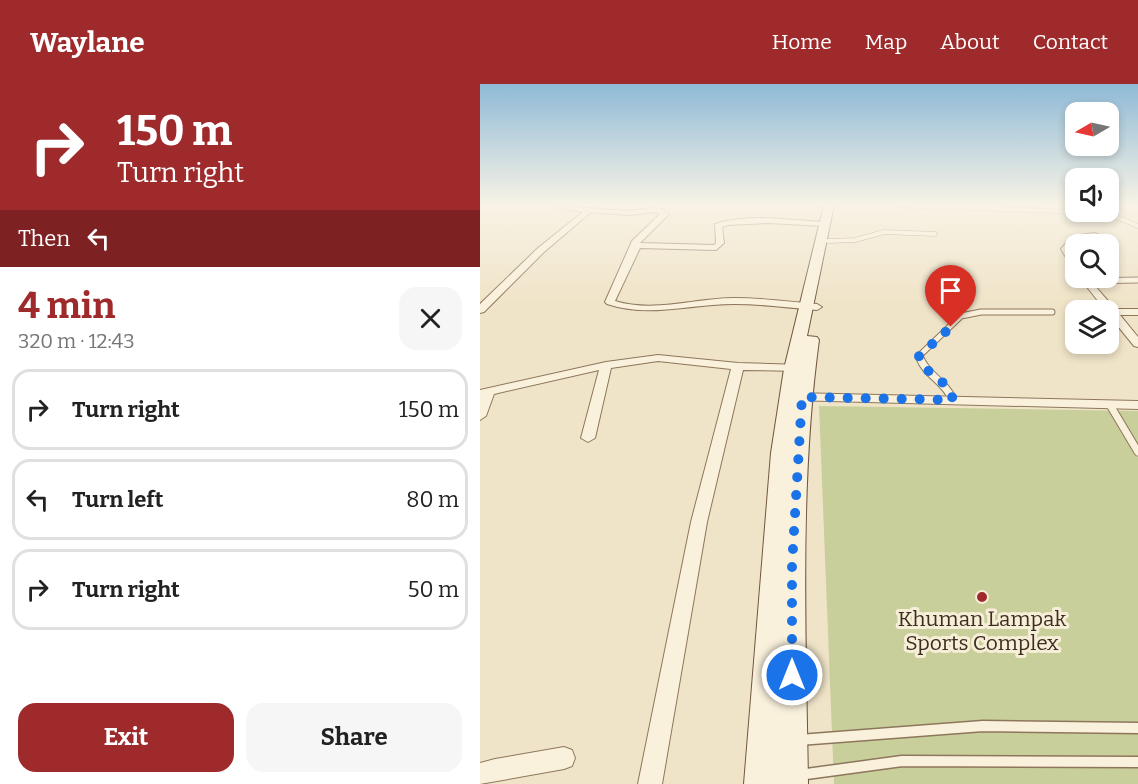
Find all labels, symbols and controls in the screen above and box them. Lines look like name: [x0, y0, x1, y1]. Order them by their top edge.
text: Waylane: [30, 26, 145, 59]
text: Home: [772, 29, 832, 55]
text: Map: [865, 29, 907, 55]
text: About: [940, 29, 1000, 55]
text: Contact: [1033, 29, 1108, 55]
north arrow: [1065, 102, 1119, 156]
map controls: [1065, 102, 1119, 354]
text: 150 m: [117, 106, 232, 156]
icon: right: [18, 108, 96, 186]
text: Turn right: [117, 157, 244, 189]
button: sound: [1065, 168, 1119, 222]
icon: left: [82, 222, 115, 255]
text: Then: [18, 225, 70, 252]
button: search: [1065, 234, 1119, 288]
pin: [925, 265, 976, 327]
icon: arrive: [934, 274, 967, 307]
text: 4 min: [18, 284, 115, 328]
button: close: [399, 287, 462, 350]
button: layers: [1065, 300, 1119, 354]
text: 320 m · 12:43: [18, 329, 135, 353]
icon: right: [21, 393, 54, 426]
text: Turn right: [72, 396, 180, 423]
text: 150 m: [399, 396, 459, 423]
icon: left: [21, 483, 54, 516]
text: Turn left: [72, 486, 164, 513]
text: 80 m: [406, 486, 459, 513]
icon: right: [21, 573, 54, 606]
text: Turn right: [72, 576, 180, 603]
text: 50 m: [408, 576, 459, 603]
marker: Khuman Lampak Sports Complex: [975, 590, 989, 604]
place label: Khuman Lampak Sports Complex: [898, 606, 1066, 656]
position arrow: [760, 643, 824, 707]
button: Exit: [18, 703, 234, 772]
button: Share: [246, 703, 462, 772]

